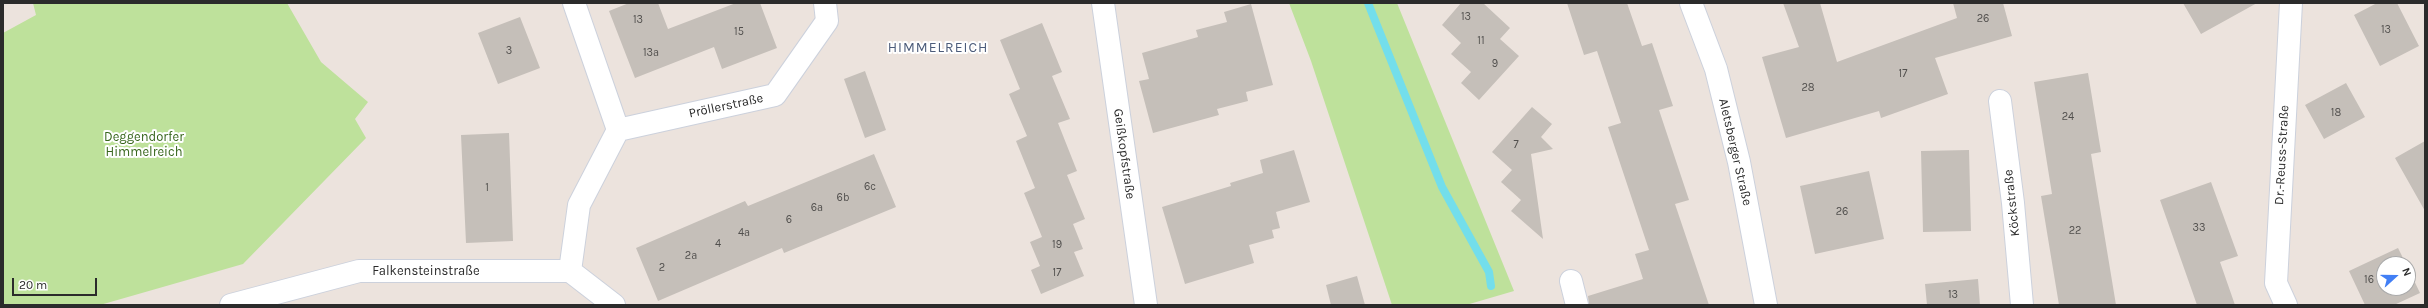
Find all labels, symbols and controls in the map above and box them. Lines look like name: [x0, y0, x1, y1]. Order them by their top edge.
house number: 13: [1461, 10, 1471, 24]
house number: 26: [1977, 12, 1989, 26]
house number: 13: [633, 13, 643, 27]
house number: 13: [2381, 23, 2391, 37]
house number: 15: [734, 25, 744, 39]
house number: 11: [1477, 34, 1485, 48]
district label: HIMMELREICH: [888, 40, 988, 56]
house number: 3: [506, 44, 512, 58]
house number: 13a: [643, 46, 659, 60]
house number: 9: [1492, 57, 1498, 71]
house number: 17: [1899, 67, 1907, 81]
house number: 28: [1801, 81, 1815, 95]
street label: Pröllerstraße: [687, 90, 765, 122]
street label: Aletsberger Straße: [1715, 97, 1755, 207]
street label: Dr.-Reuss-Straße: [2272, 105, 2292, 205]
house number: 18: [2331, 106, 2341, 120]
street label: Geißkopfstraße: [1110, 108, 1138, 200]
house number: 24: [2062, 110, 2074, 124]
park label: Deggendorfer Himmelreich: [104, 129, 184, 160]
house number: 7: [1513, 138, 1519, 152]
street label: Köckstraße: [2001, 169, 2023, 237]
house number: 6c: [864, 180, 876, 194]
house number: 1: [485, 181, 489, 195]
house number: 6b: [837, 191, 849, 205]
house number: 6a: [811, 201, 823, 215]
house number: 26: [1836, 205, 1848, 219]
house number: 6: [786, 213, 792, 227]
house number: 33: [2193, 221, 2205, 235]
house number: 22: [2069, 224, 2081, 238]
house number: 4a: [738, 226, 750, 240]
house number: 4: [715, 237, 721, 251]
house number: 19: [1052, 238, 1062, 252]
house number: 2a: [685, 249, 697, 263]
north arrow: [2376, 256, 2416, 296]
house number: 2: [659, 261, 665, 275]
street label: Falkensteinstraße: [372, 263, 480, 279]
house number: 17: [1053, 266, 1061, 280]
text: N: [2399, 266, 2414, 278]
scale bar: [14, 270, 99, 296]
house number: 16: [2364, 273, 2374, 287]
text: 20 m: [19, 278, 47, 292]
house number: 13: [1948, 288, 1958, 302]

